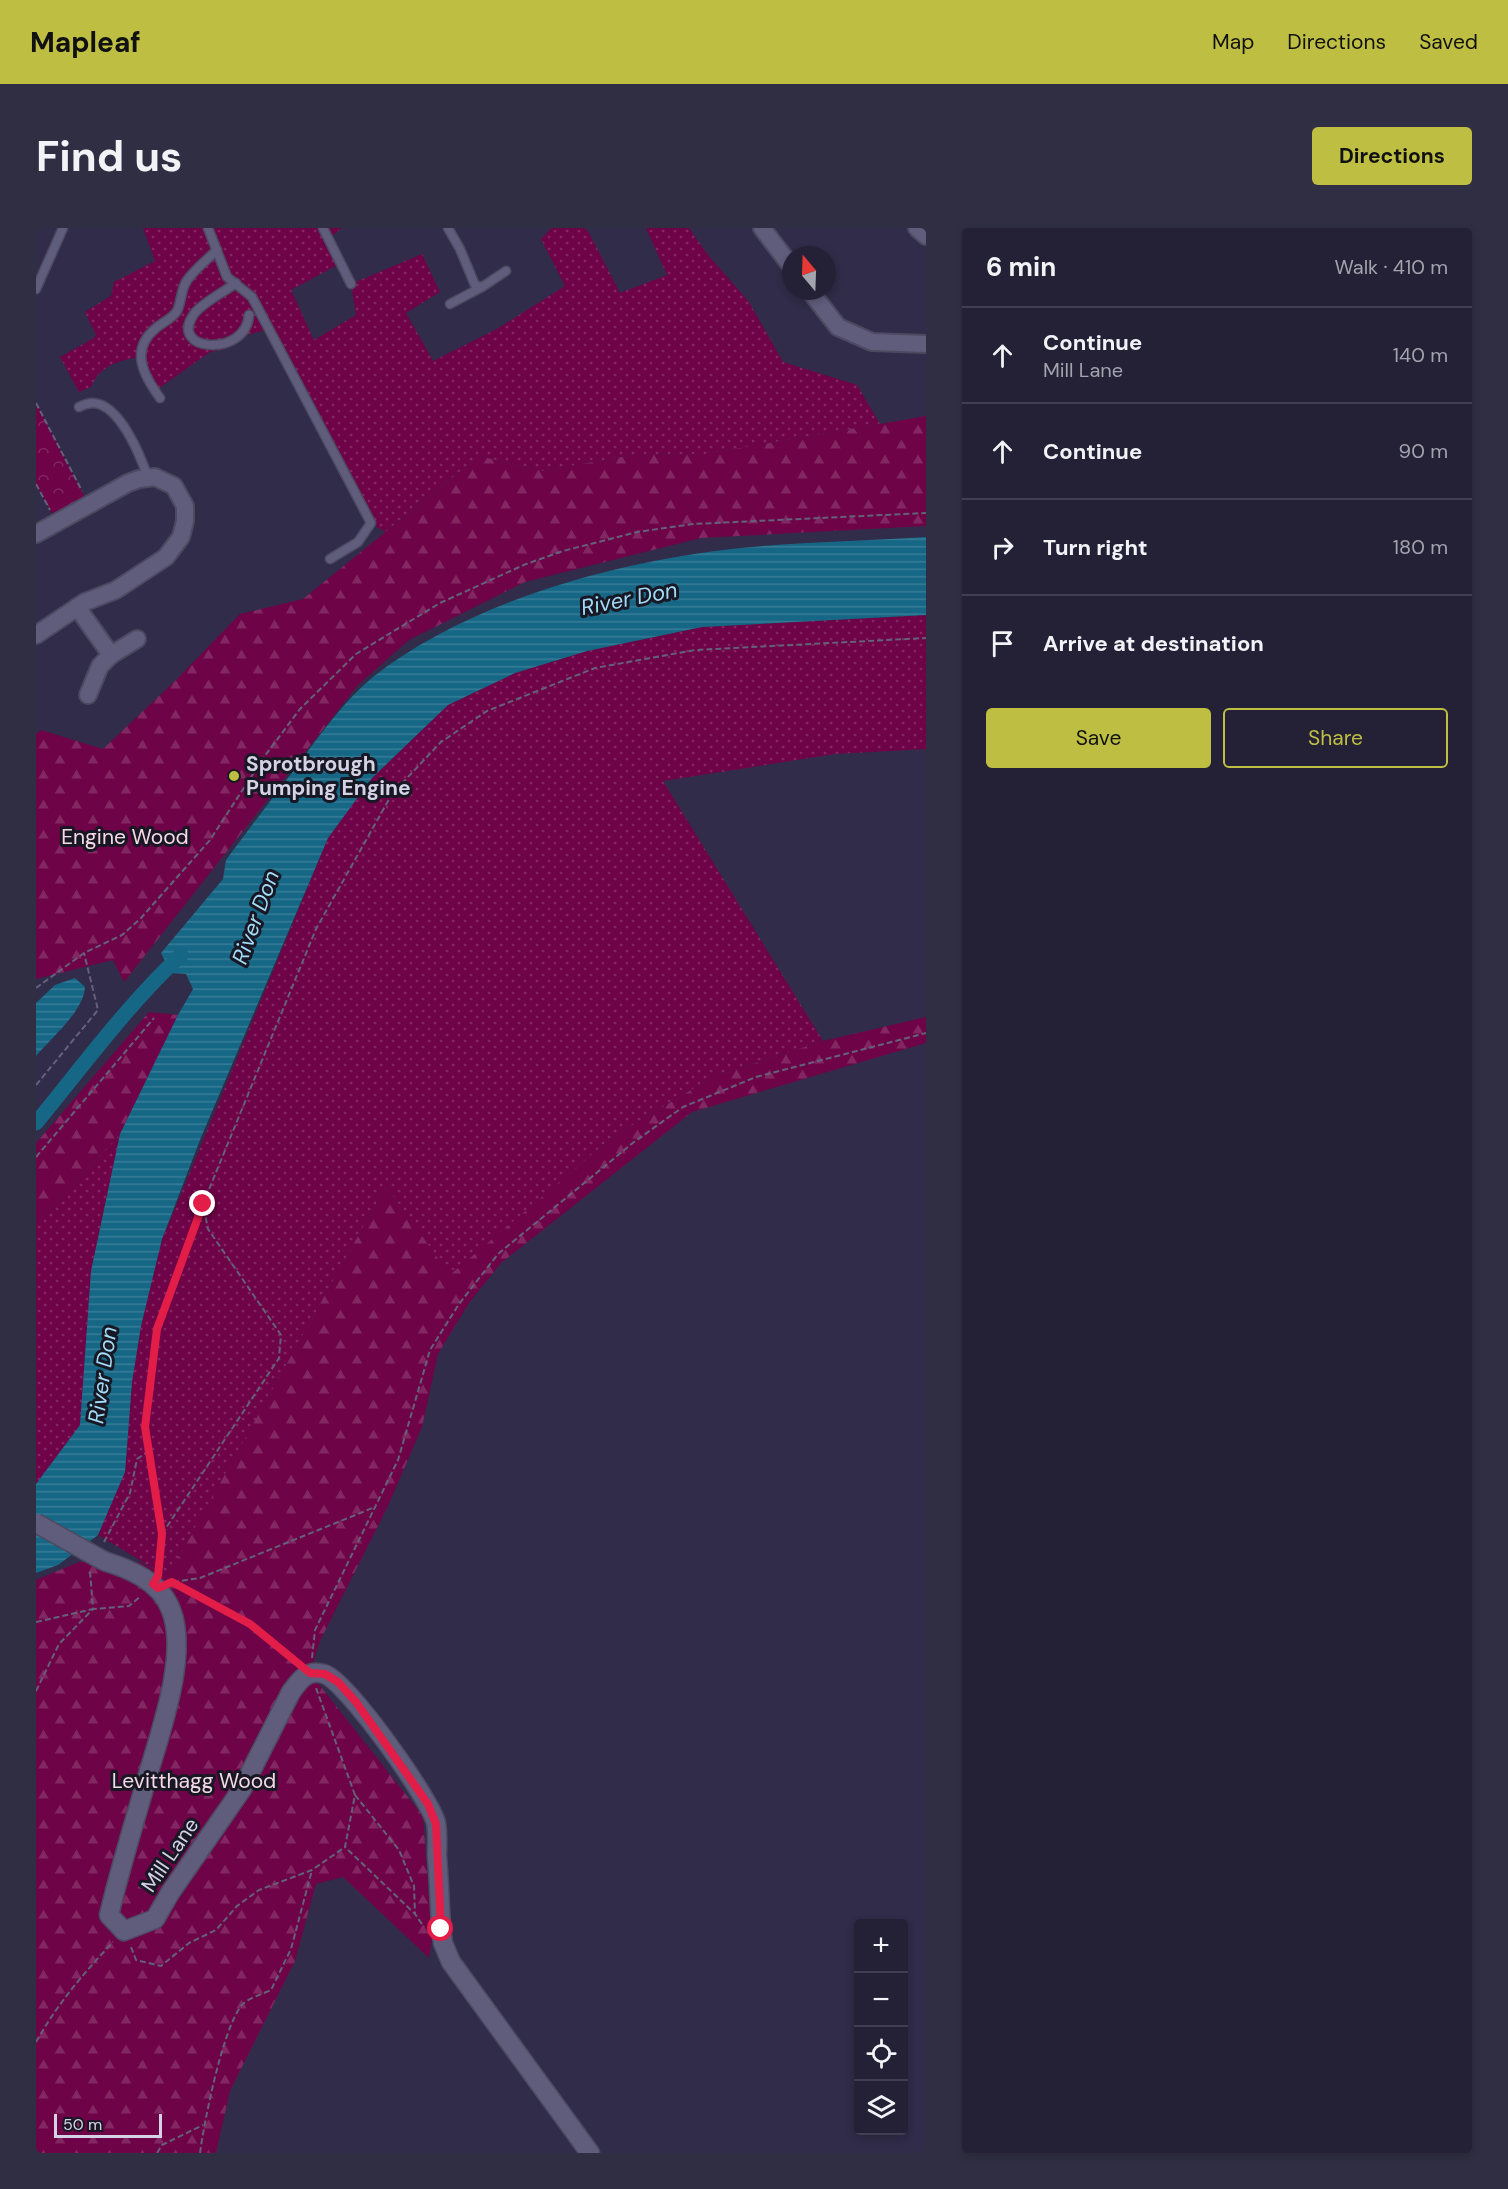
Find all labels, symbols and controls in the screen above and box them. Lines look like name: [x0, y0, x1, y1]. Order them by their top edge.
text: Mapleaf: [30, 24, 141, 61]
text: Map: [1212, 28, 1254, 56]
text: Directions: [1287, 28, 1386, 56]
text: Saved: [1419, 28, 1478, 56]
button: Directions: [1312, 127, 1472, 185]
text: Find us: [36, 129, 182, 184]
north arrow: [782, 246, 836, 300]
text: 6 min: [986, 250, 1056, 284]
text: Walk · 410 m: [1334, 254, 1448, 280]
text: Continue: [1043, 328, 1142, 357]
icon: ahead: [986, 339, 1019, 372]
text: 140 m: [1393, 342, 1448, 368]
text: Mill Lane: [1043, 357, 1123, 383]
icon: ahead: [986, 435, 1019, 468]
text: Continue: [1043, 437, 1142, 466]
text: 90 m: [1399, 438, 1448, 464]
icon: right: [986, 531, 1019, 564]
text: Turn right: [1043, 533, 1148, 562]
text: 180 m: [1393, 534, 1448, 560]
water label: River Don: [578, 575, 680, 622]
icon: arrive: [986, 627, 1019, 660]
text: Arrive at destination: [1043, 629, 1264, 658]
button: Save: [986, 708, 1211, 768]
button: Share: [1223, 708, 1448, 768]
place label: Sprotbrough Pumping Engine: [246, 750, 411, 802]
marker: Sprotbrough Pumping Engine: [227, 769, 241, 783]
park label: Engine Wood: [61, 823, 189, 851]
water label: River Don: [225, 866, 286, 968]
route end: [189, 1190, 215, 1216]
water label: River Don: [81, 1325, 124, 1426]
park label: Levitthagg Wood: [112, 1767, 276, 1795]
street label: Mill Lane: [135, 1812, 205, 1898]
route start: [427, 1915, 453, 1941]
map controls: [854, 1919, 908, 2135]
button: +: [854, 1919, 908, 1973]
button: −: [854, 1973, 908, 2027]
button: locate: [854, 2027, 908, 2081]
button: layers: [854, 2081, 908, 2135]
scale bar: [54, 2111, 162, 2138]
text: 50 m: [63, 2114, 102, 2135]

